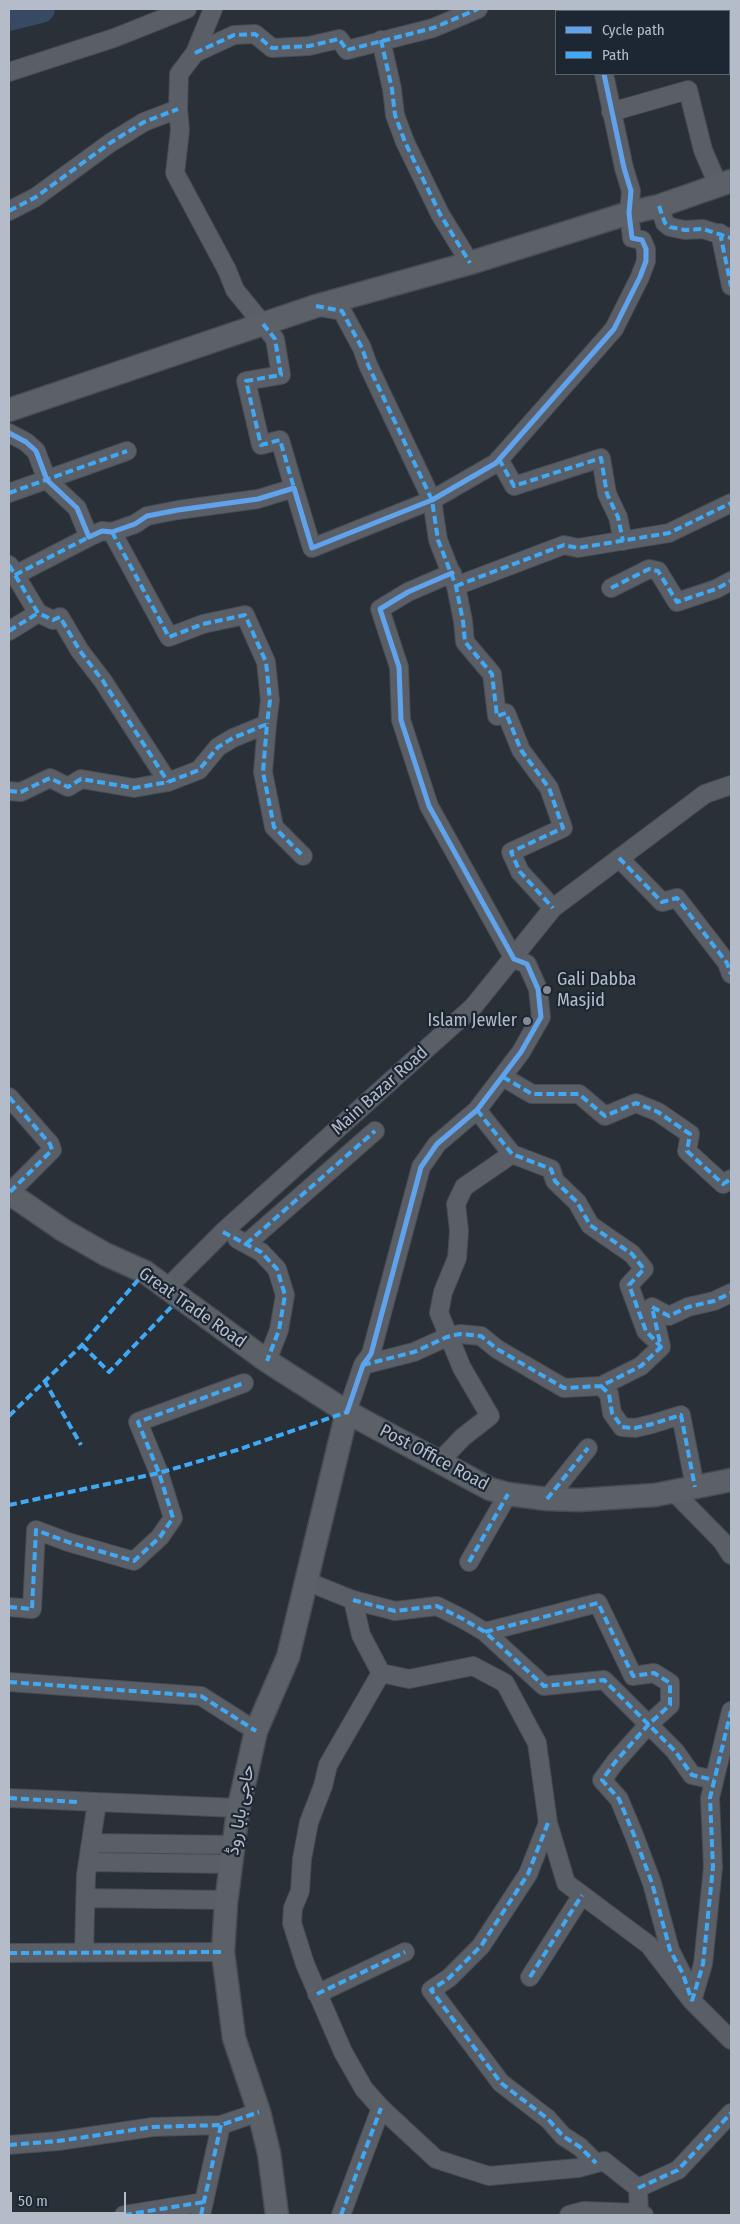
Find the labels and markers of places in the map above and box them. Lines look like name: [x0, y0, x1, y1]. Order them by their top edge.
place label: Gali Dabba Masjid: [557, 969, 636, 1012]
marker: Gali Dabba Masjid: [541, 984, 553, 996]
place label: Islam Jewler: [428, 1010, 517, 1032]
marker: Islam Jewler: [521, 1015, 533, 1027]

